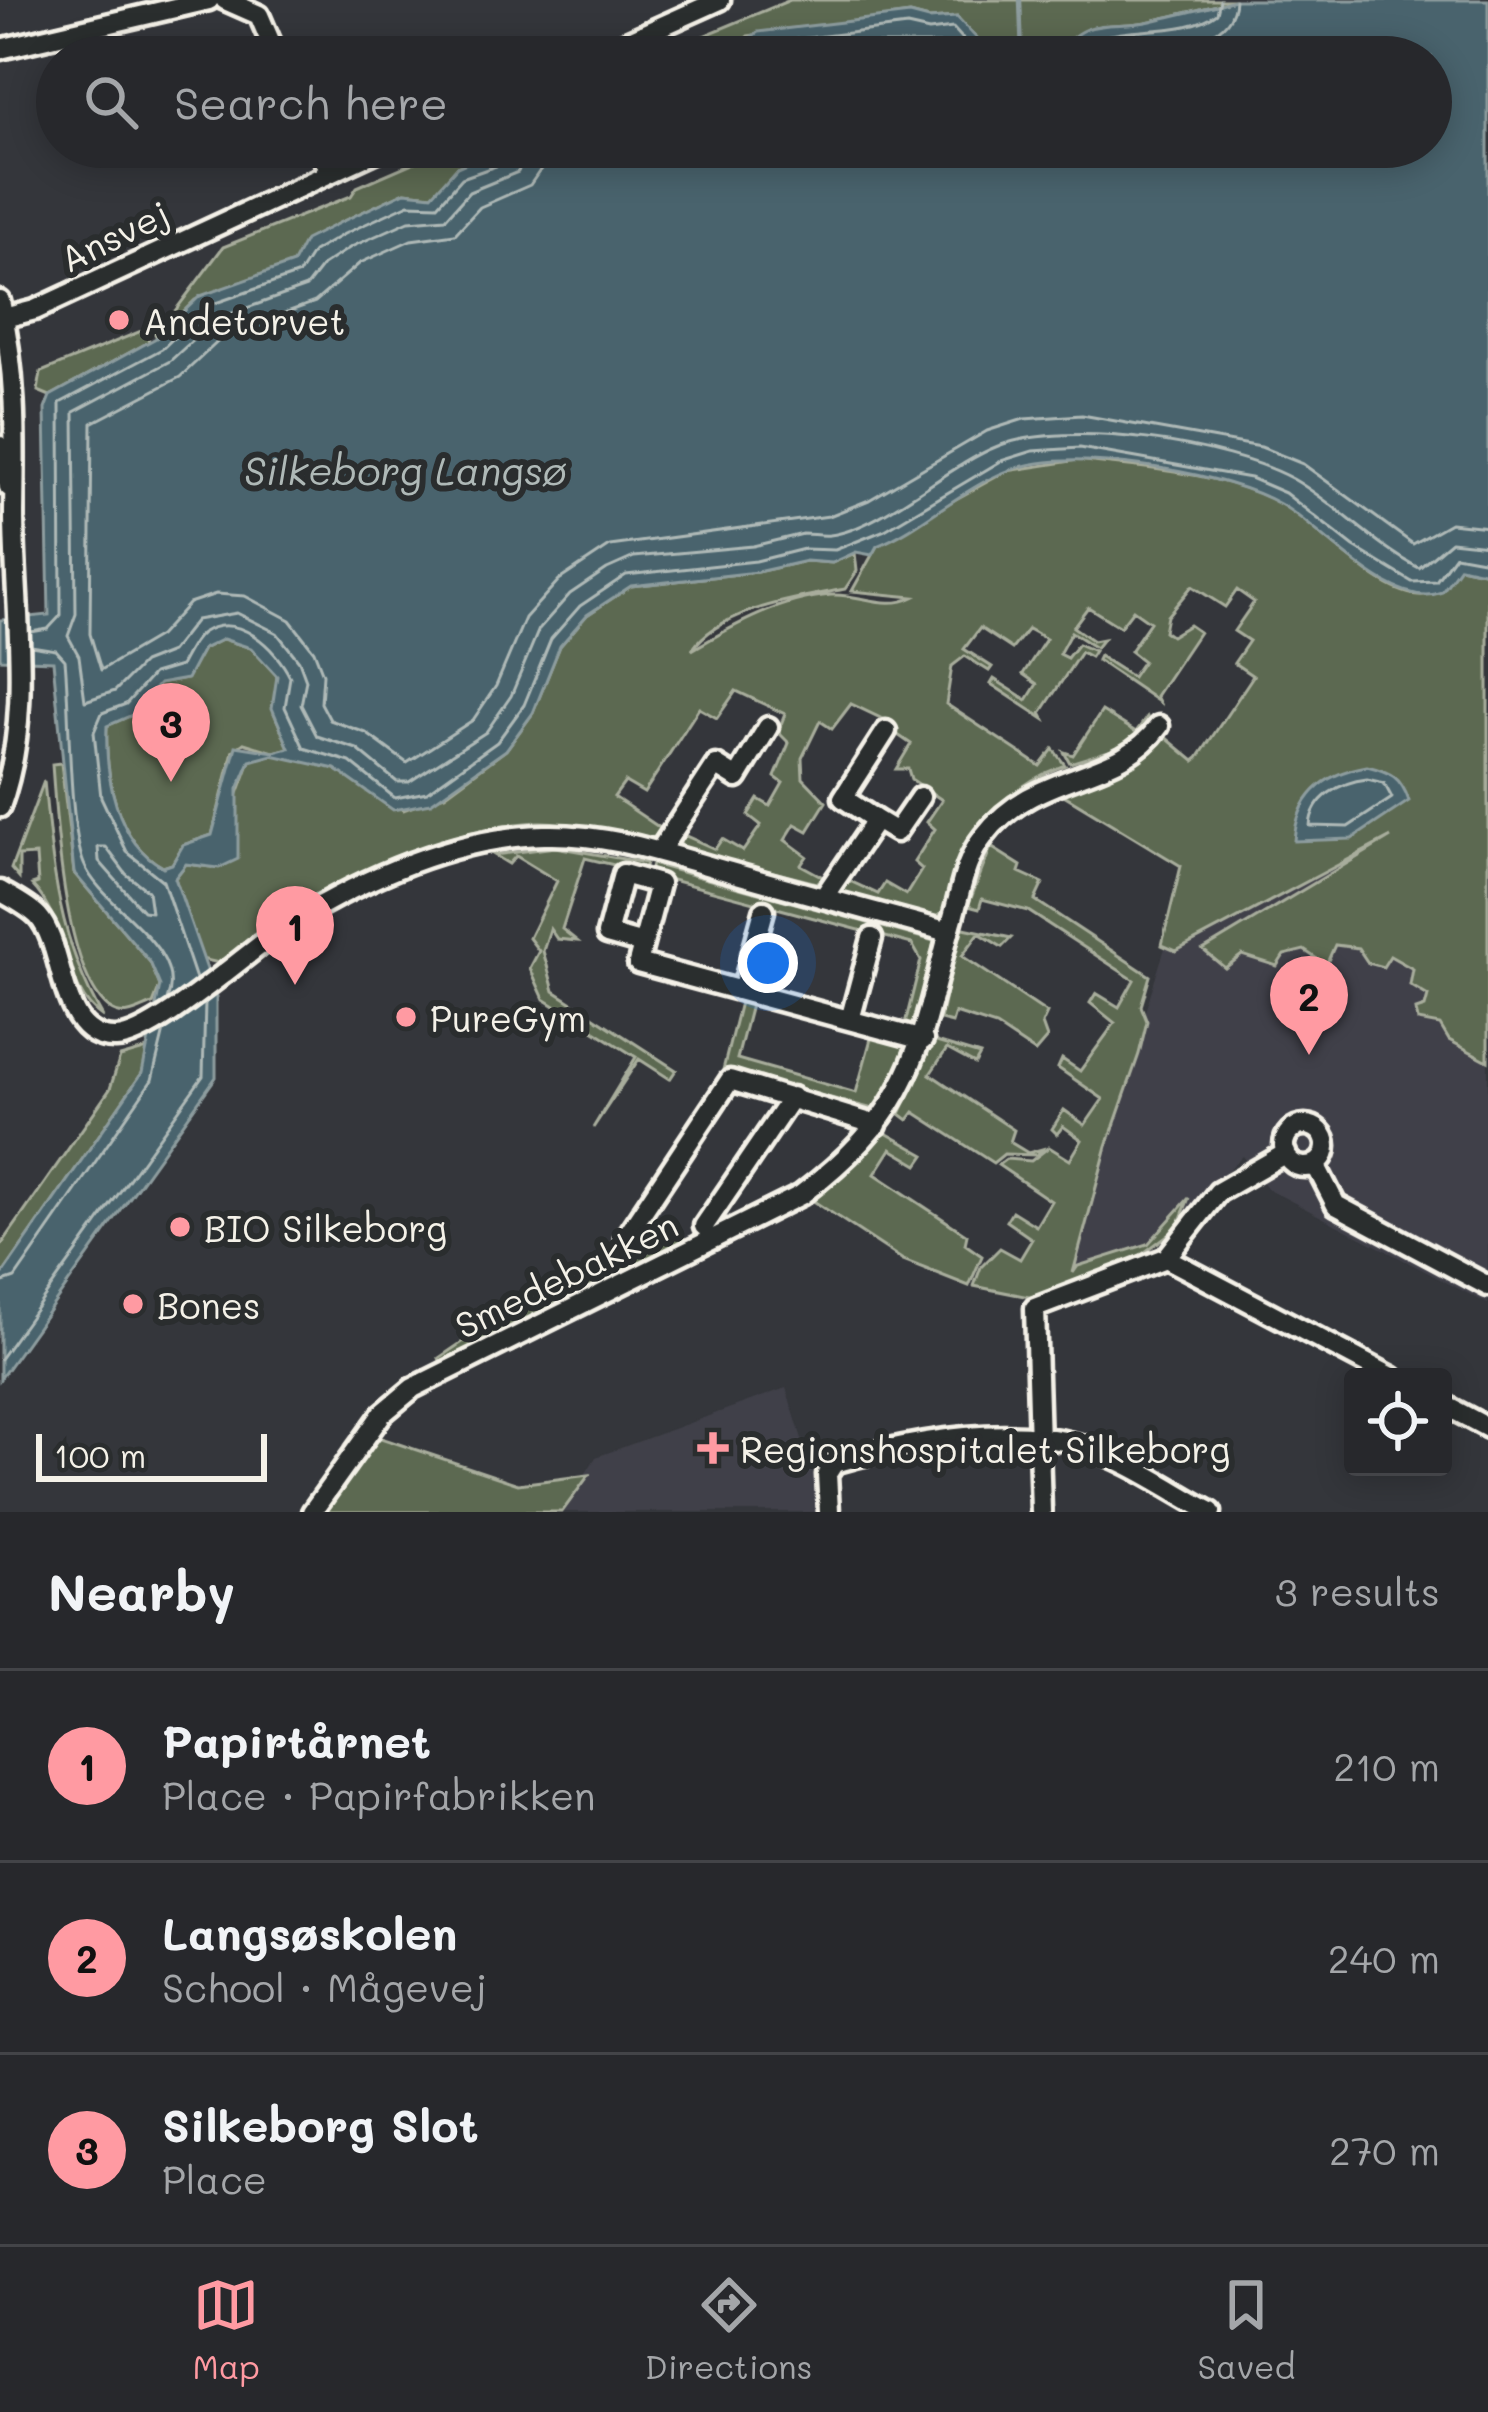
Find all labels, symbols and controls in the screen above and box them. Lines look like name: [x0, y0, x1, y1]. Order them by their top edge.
search box: [36, 36, 1452, 168]
icon: search: [78, 69, 144, 135]
text: Search here: [174, 73, 448, 131]
street label: Ansvej: [52, 189, 176, 281]
place label: Andetorvet: [143, 297, 345, 344]
marker: Andetorvet: [106, 307, 132, 333]
water label: Silkeborg Langsø: [244, 444, 567, 496]
pin: 3: [132, 683, 210, 782]
pin: 1: [256, 886, 334, 985]
your location: [738, 933, 798, 993]
pin: 2: [1270, 956, 1348, 1055]
place label: PureGym: [430, 994, 586, 1042]
marker: PureGym: [393, 1004, 419, 1030]
street label: Smedebakken: [447, 1200, 685, 1348]
place label: BIO Silkeborg: [204, 1204, 447, 1251]
marker: BIO Silkeborg: [167, 1214, 193, 1240]
place label: Bones: [157, 1281, 260, 1328]
marker: Bones: [120, 1291, 146, 1317]
map controls: [1344, 1368, 1452, 1476]
button: locate: [1344, 1368, 1452, 1476]
place label: Regionshospitalet Silkeborg: [740, 1425, 1230, 1472]
scale bar: [36, 1428, 267, 1481]
marker: Regionshospitalet Silkeborg: [697, 1432, 729, 1464]
text: 100 m: [54, 1433, 146, 1476]
text: Nearby: [48, 1557, 235, 1624]
text: 3 results: [1275, 1565, 1440, 1616]
text: Papirtårnet: [162, 1711, 431, 1769]
text: 1: [78, 1740, 96, 1791]
text: 210 m: [1333, 1740, 1440, 1791]
text: Place · Papirfabrikken: [162, 1769, 596, 1820]
text: Langsøskolen: [162, 1903, 457, 1961]
text: 2: [76, 1932, 98, 1983]
text: 240 m: [1328, 1932, 1440, 1983]
text: School · Mågevej: [162, 1961, 487, 2012]
text: Silkeborg Slot: [162, 2095, 479, 2153]
text: 3: [75, 2124, 99, 2175]
text: 270 m: [1329, 2124, 1440, 2175]
text: Place: [162, 2153, 267, 2204]
tab: Map: [193, 2272, 260, 2387]
tab: Directions: [645, 2272, 812, 2387]
tab: Saved: [1198, 2272, 1295, 2387]

